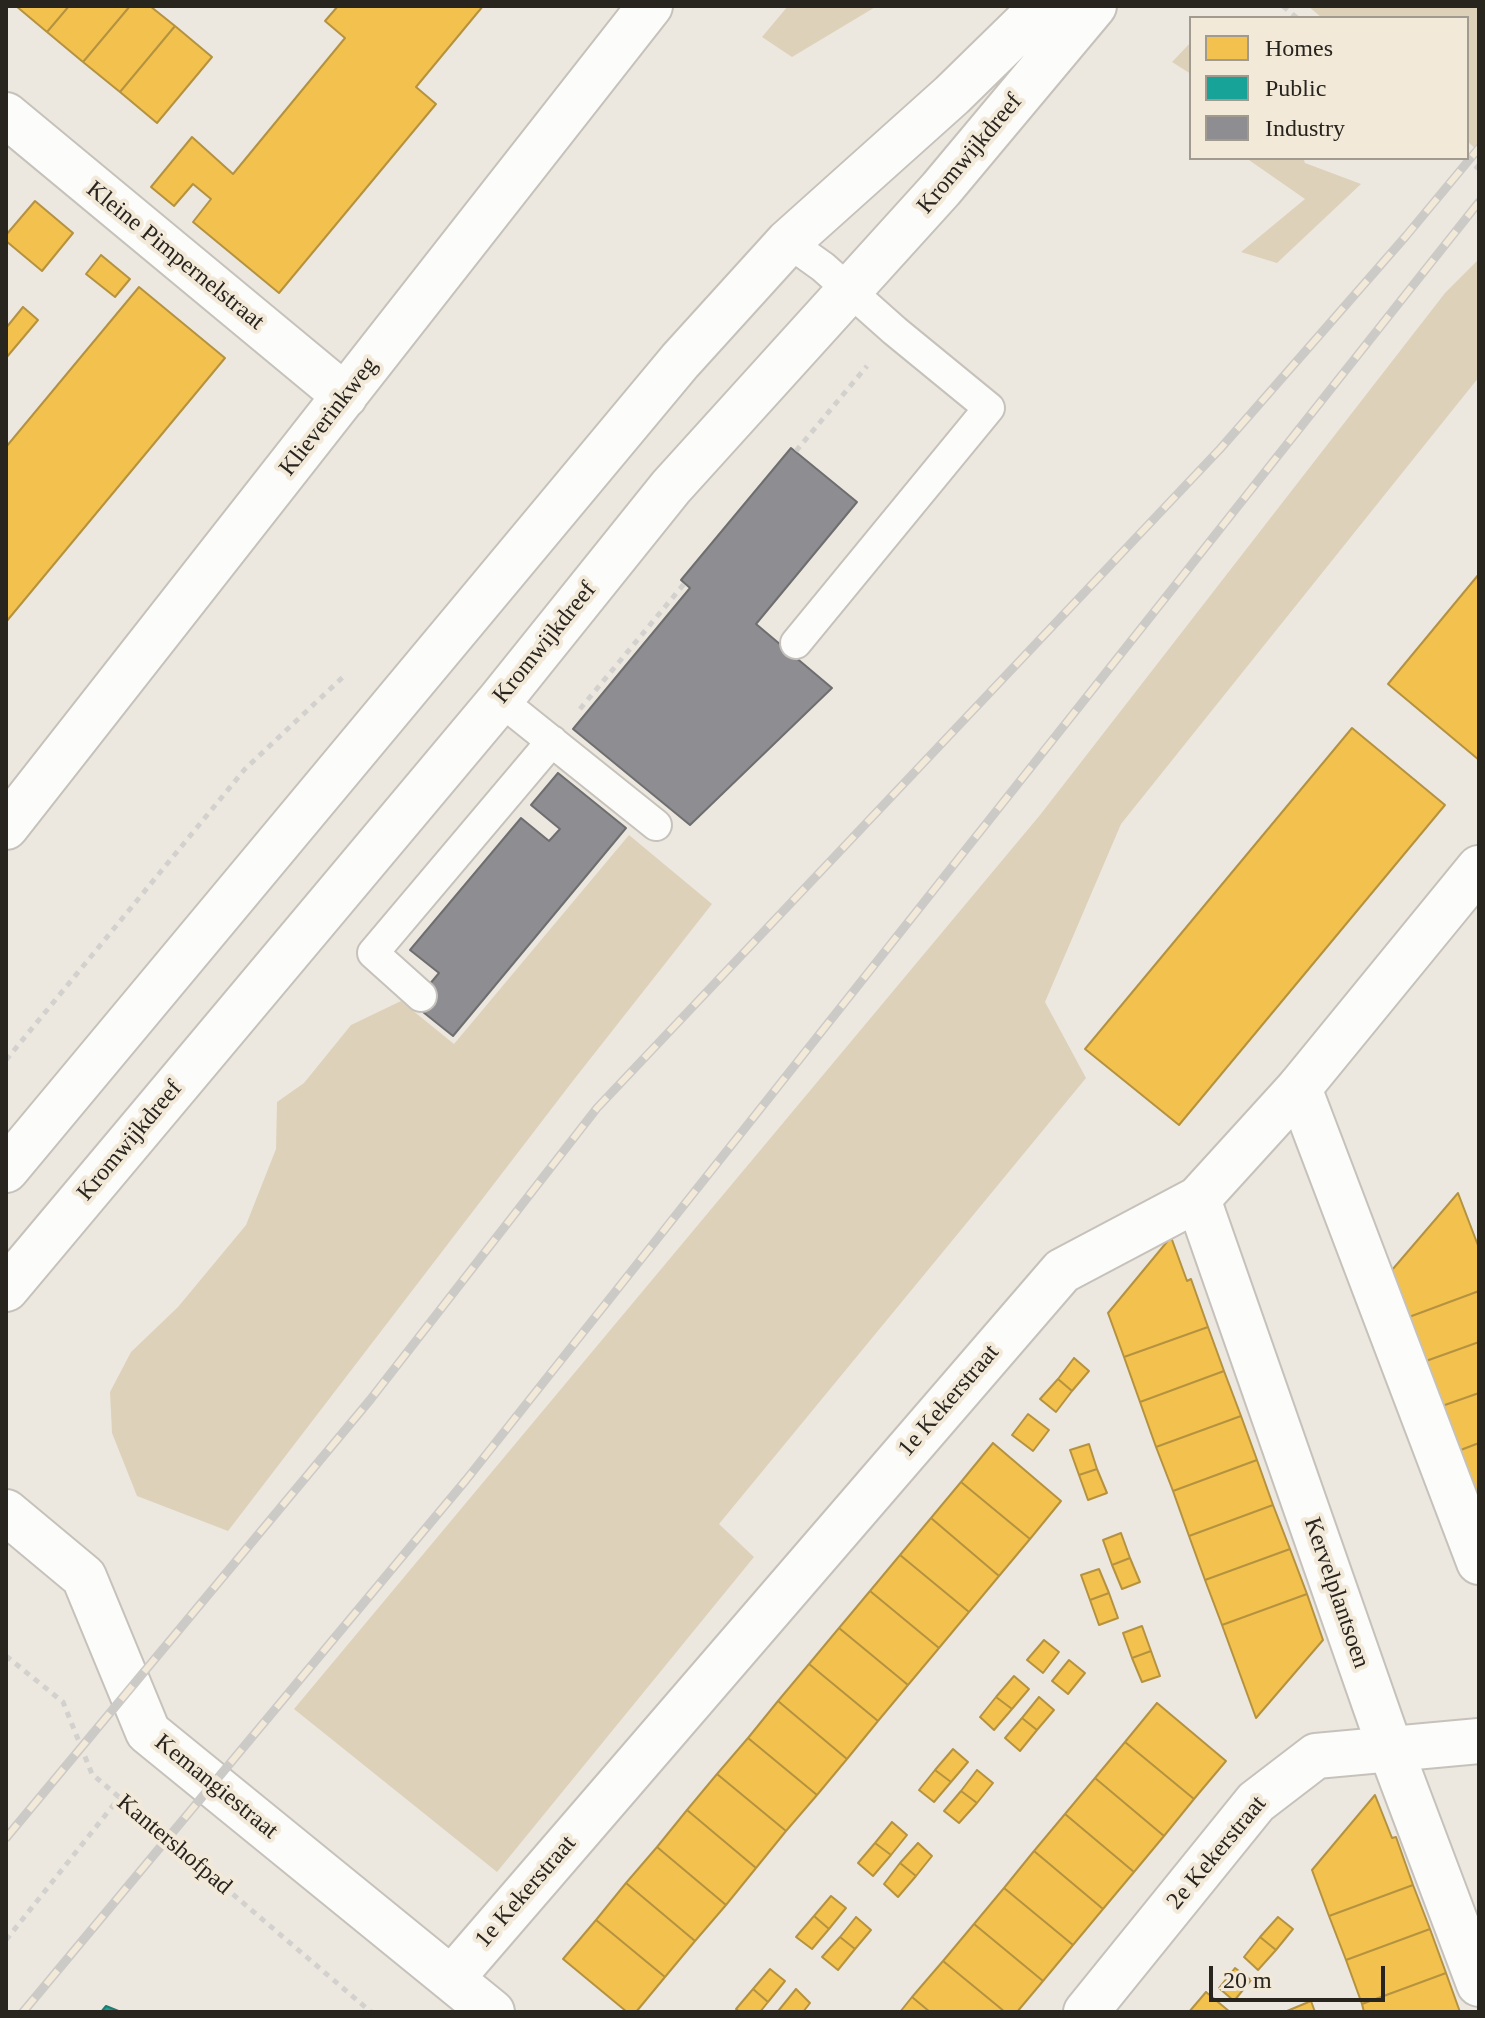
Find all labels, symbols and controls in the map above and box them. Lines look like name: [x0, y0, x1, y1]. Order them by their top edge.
legend: [1189, 16, 1469, 160]
text: Homes: [1265, 35, 1333, 61]
text: Public: [1265, 75, 1326, 101]
street label: Kromwijkdreef: [911, 88, 1029, 220]
text: Industry: [1265, 115, 1345, 141]
street label: Kleine Pimpernelstraat: [80, 175, 270, 337]
street label: Klieverinkweg: [274, 352, 384, 482]
street label: Kromwijkdreef: [487, 576, 603, 710]
street label: Kromwijkdreef: [71, 1075, 189, 1207]
street label: 1e Kekerstraat: [892, 1339, 1006, 1463]
street label: Kervelplantsoen: [1297, 1514, 1375, 1672]
street label: Kemangiestraat: [148, 1728, 284, 1846]
street label: Kantershofpad: [111, 1789, 237, 1901]
street label: 2e Kekerstraat: [1161, 1790, 1273, 1916]
street label: 1e Kekerstraat: [469, 1830, 583, 1954]
scale bar: [1213, 1950, 1389, 2000]
text: 20 m: [1223, 1967, 1272, 1993]

